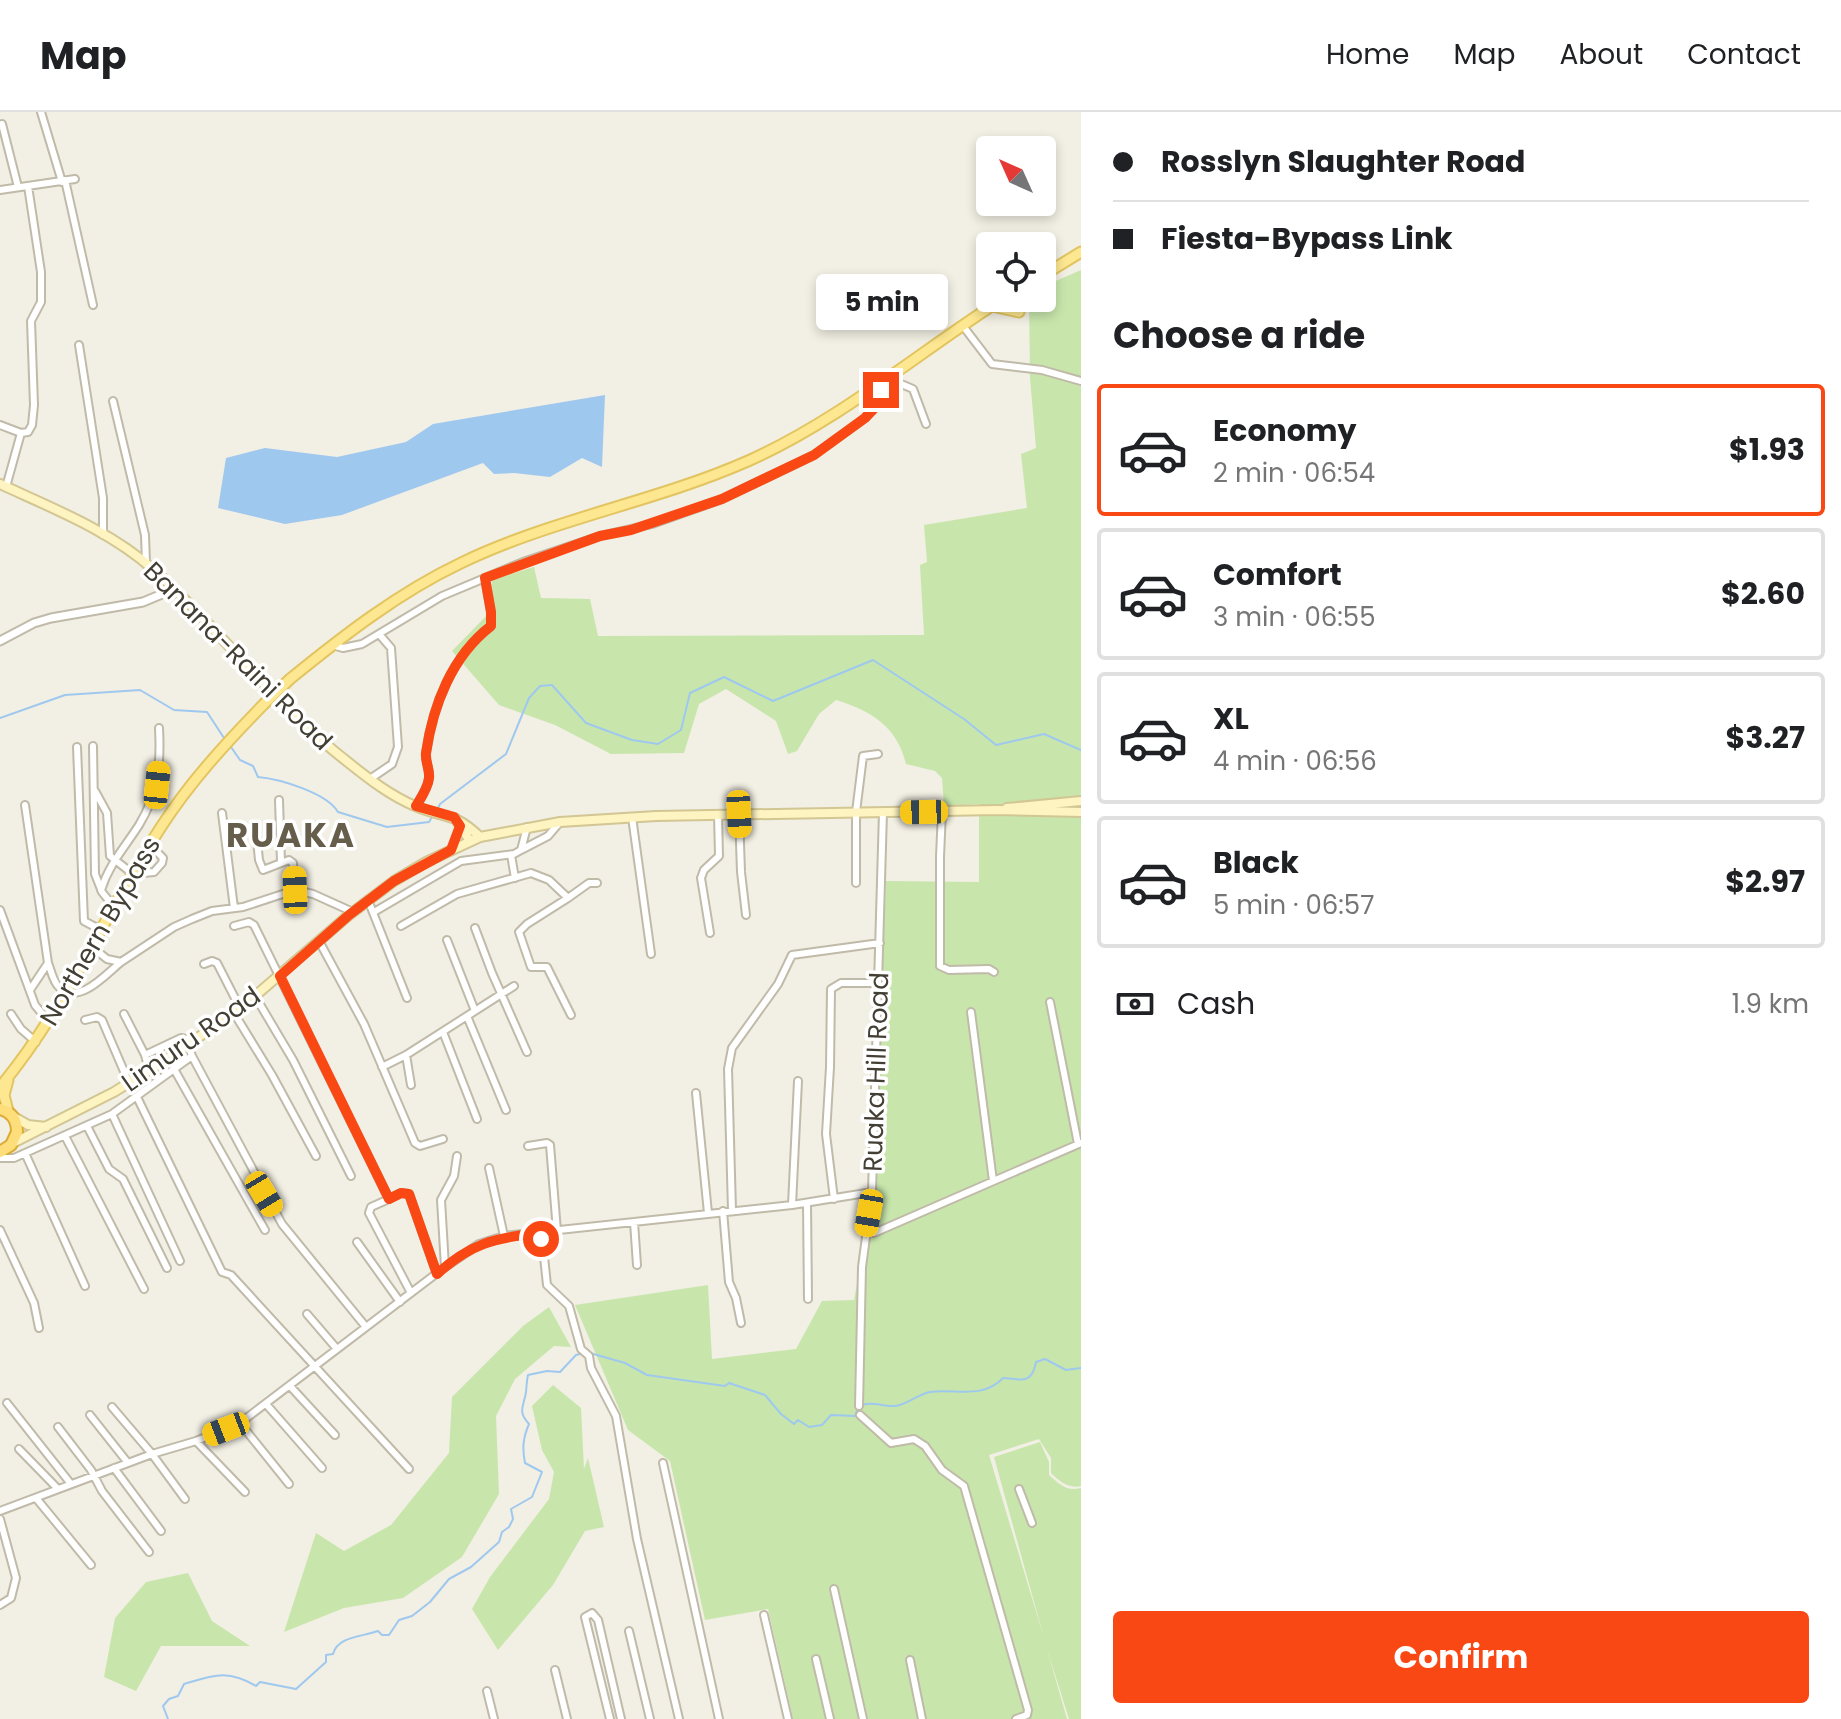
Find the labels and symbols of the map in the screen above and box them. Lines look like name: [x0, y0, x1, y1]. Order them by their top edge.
north arrow: [976, 136, 1056, 216]
callout: 5 min: [815, 274, 947, 330]
route end: [863, 372, 899, 408]
street label: Banana-Raini Road: [136, 554, 340, 758]
car: [143, 760, 171, 810]
car: [726, 789, 752, 839]
car: [900, 800, 948, 824]
district label: RUAKA: [226, 811, 356, 859]
street label: Northern Bypass: [31, 830, 169, 1032]
car: [282, 866, 308, 914]
street label: Ruaka Hill Road: [855, 972, 897, 1172]
street label: Limuru Road: [114, 978, 268, 1100]
car: [241, 1167, 287, 1221]
car: [853, 1187, 885, 1239]
route start: [523, 1221, 559, 1257]
car: [199, 1409, 253, 1449]

